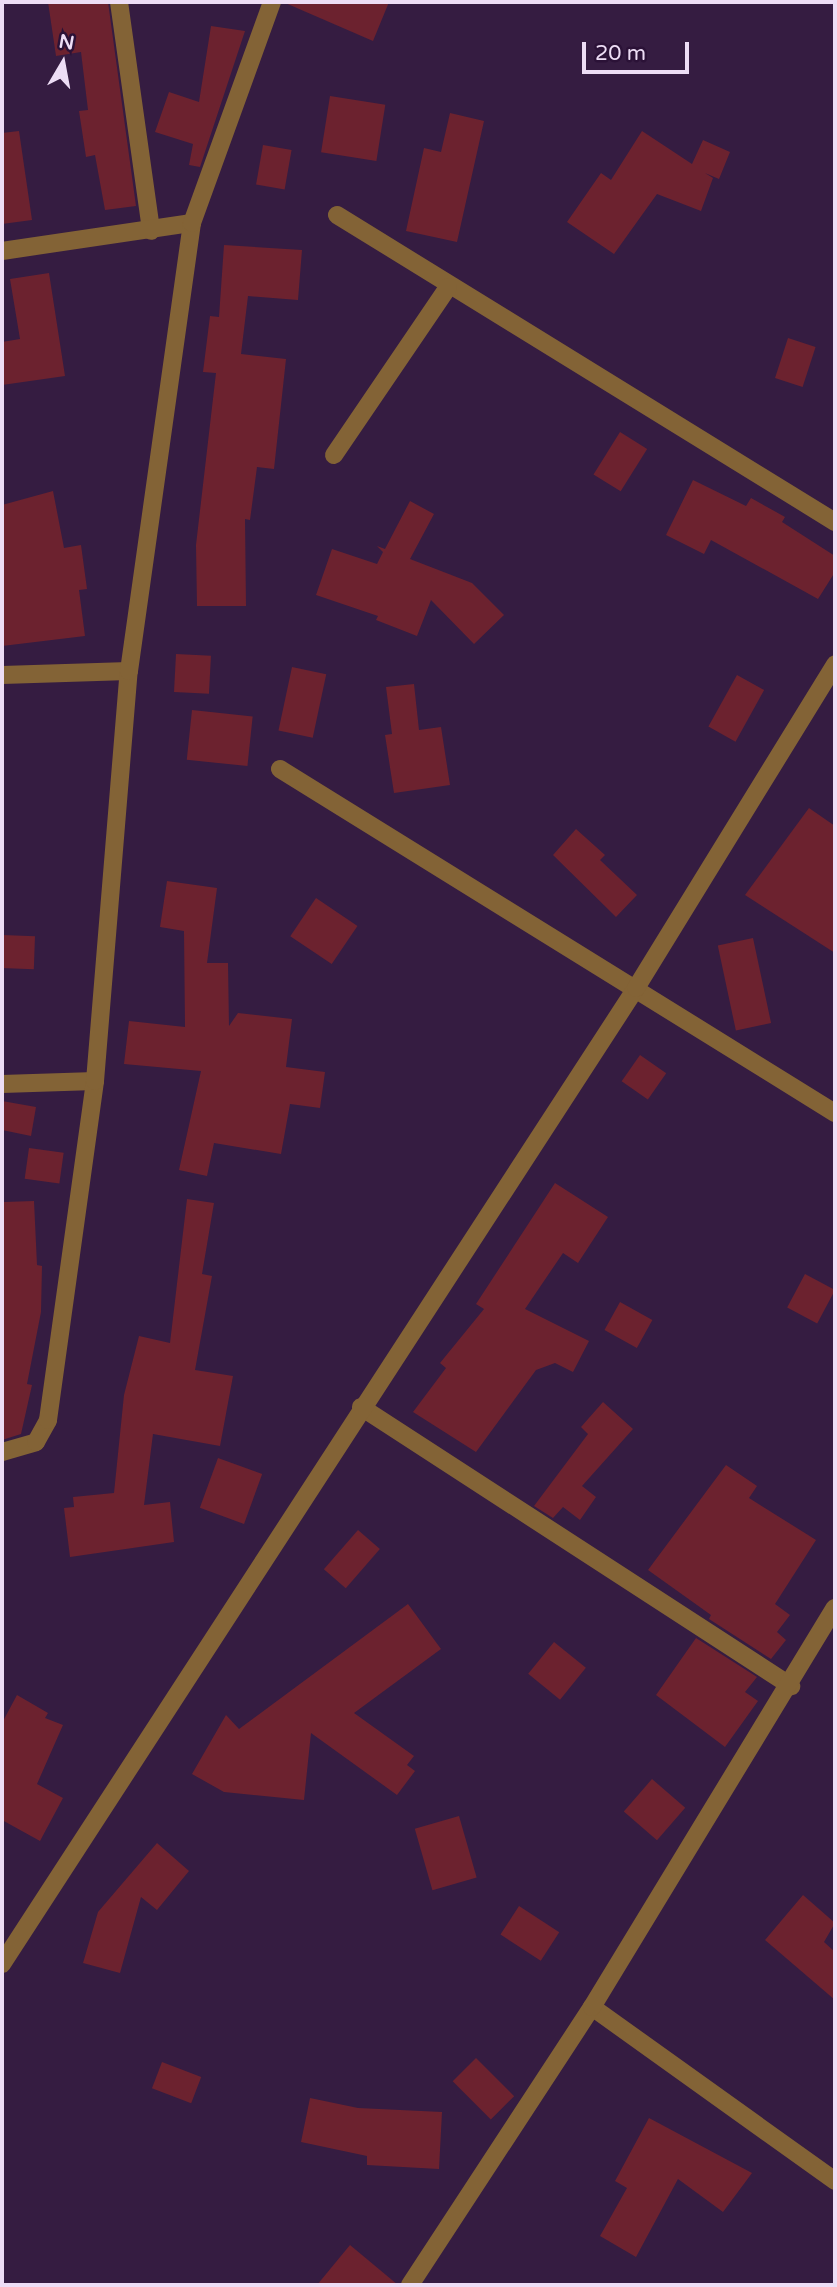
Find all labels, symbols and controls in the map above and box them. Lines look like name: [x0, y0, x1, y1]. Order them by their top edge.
north arrow: [28, 28, 98, 98]
scale bar: [585, 28, 692, 72]
text: N: [57, 30, 76, 54]
text: 20 m: [595, 41, 646, 66]

